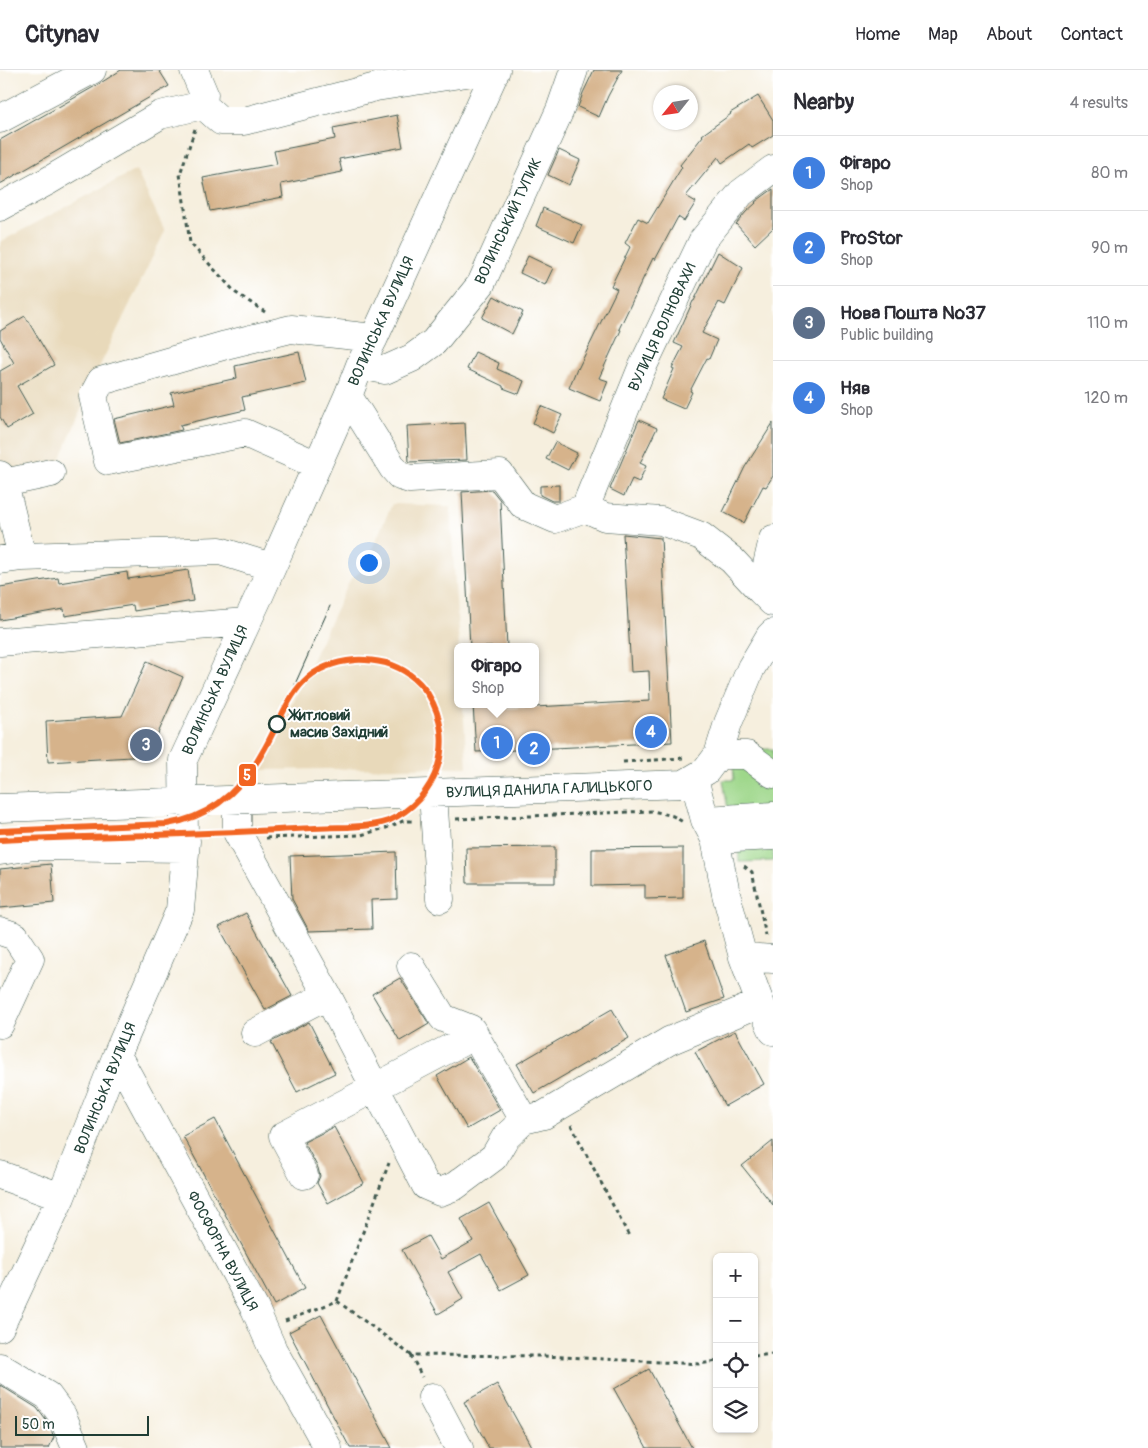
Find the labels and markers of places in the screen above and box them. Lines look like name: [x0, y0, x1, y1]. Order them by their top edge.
place label: Житловий масив Західний: [287, 706, 388, 742]
pin: 4: [635, 713, 667, 751]
marker: Житловий масив Західний: [268, 715, 286, 733]
pin: 1: [481, 724, 513, 762]
pin: 3: [130, 726, 162, 764]
pin: 2: [518, 730, 550, 768]

